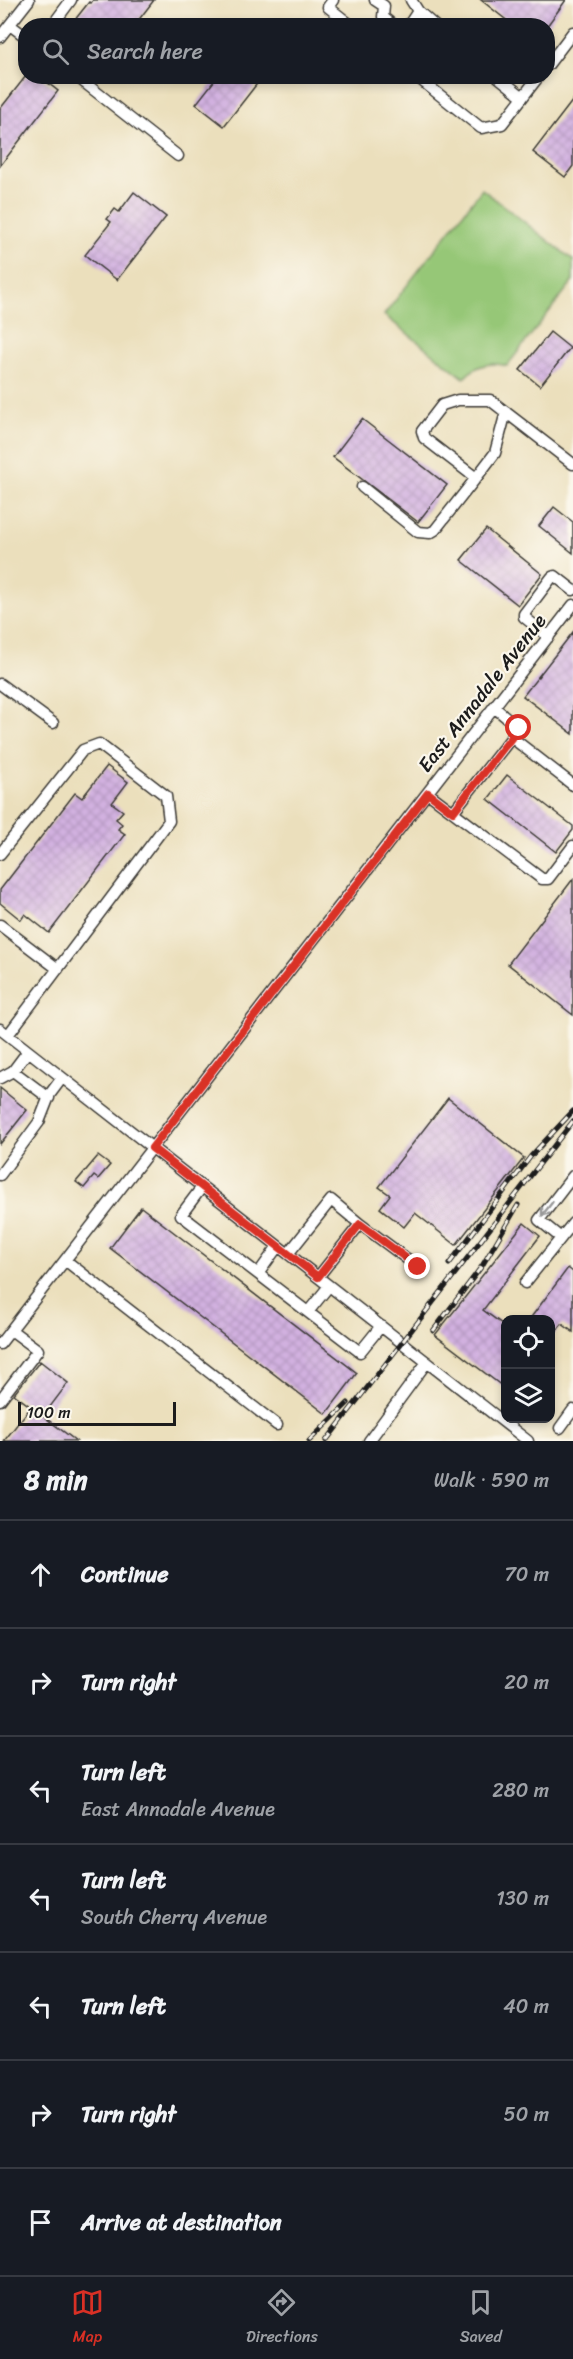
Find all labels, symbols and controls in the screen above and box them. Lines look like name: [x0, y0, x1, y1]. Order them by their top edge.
search box: [18, 18, 555, 84]
text: Search here: [87, 32, 203, 71]
icon: search: [39, 35, 72, 68]
street label: East Annadale Avenue: [409, 606, 556, 780]
route start: [505, 714, 531, 740]
one-way arrow: [541, 1201, 554, 1217]
route end: [404, 1253, 430, 1279]
map controls: [501, 1315, 555, 1423]
button: locate: [501, 1315, 555, 1369]
button: layers: [501, 1369, 555, 1423]
text: 100 m: [27, 1398, 71, 1427]
scale bar: [18, 1399, 176, 1426]
text: 8 min: [24, 1457, 88, 1503]
text: Walk · 590 m: [434, 1463, 549, 1498]
text: Continue: [81, 1555, 169, 1594]
text: 70 m: [504, 1557, 549, 1592]
icon: ahead: [24, 1558, 57, 1591]
text: Turn right: [81, 1663, 176, 1702]
text: 20 m: [504, 1665, 549, 1700]
icon: right: [24, 1666, 57, 1699]
text: Turn left: [81, 1753, 166, 1792]
text: 280 m: [492, 1773, 549, 1808]
icon: left: [24, 1774, 57, 1807]
text: East Annadale Avenue: [81, 1792, 275, 1827]
text: Turn left: [81, 1861, 166, 1900]
text: 130 m: [496, 1881, 549, 1916]
icon: left: [24, 1882, 57, 1915]
text: South Cherry Avenue: [81, 1900, 267, 1935]
text: Turn left: [81, 1987, 166, 2026]
text: 40 m: [503, 1989, 549, 2024]
icon: left: [24, 1990, 57, 2023]
text: Turn right: [81, 2095, 176, 2134]
text: 50 m: [504, 2097, 549, 2132]
icon: right: [24, 2098, 57, 2131]
text: Arrive at destination: [81, 2203, 282, 2242]
icon: arrive: [24, 2206, 57, 2239]
tab: Map: [71, 2286, 104, 2351]
tab: Directions: [246, 2286, 318, 2351]
tab: Saved: [460, 2286, 502, 2351]

